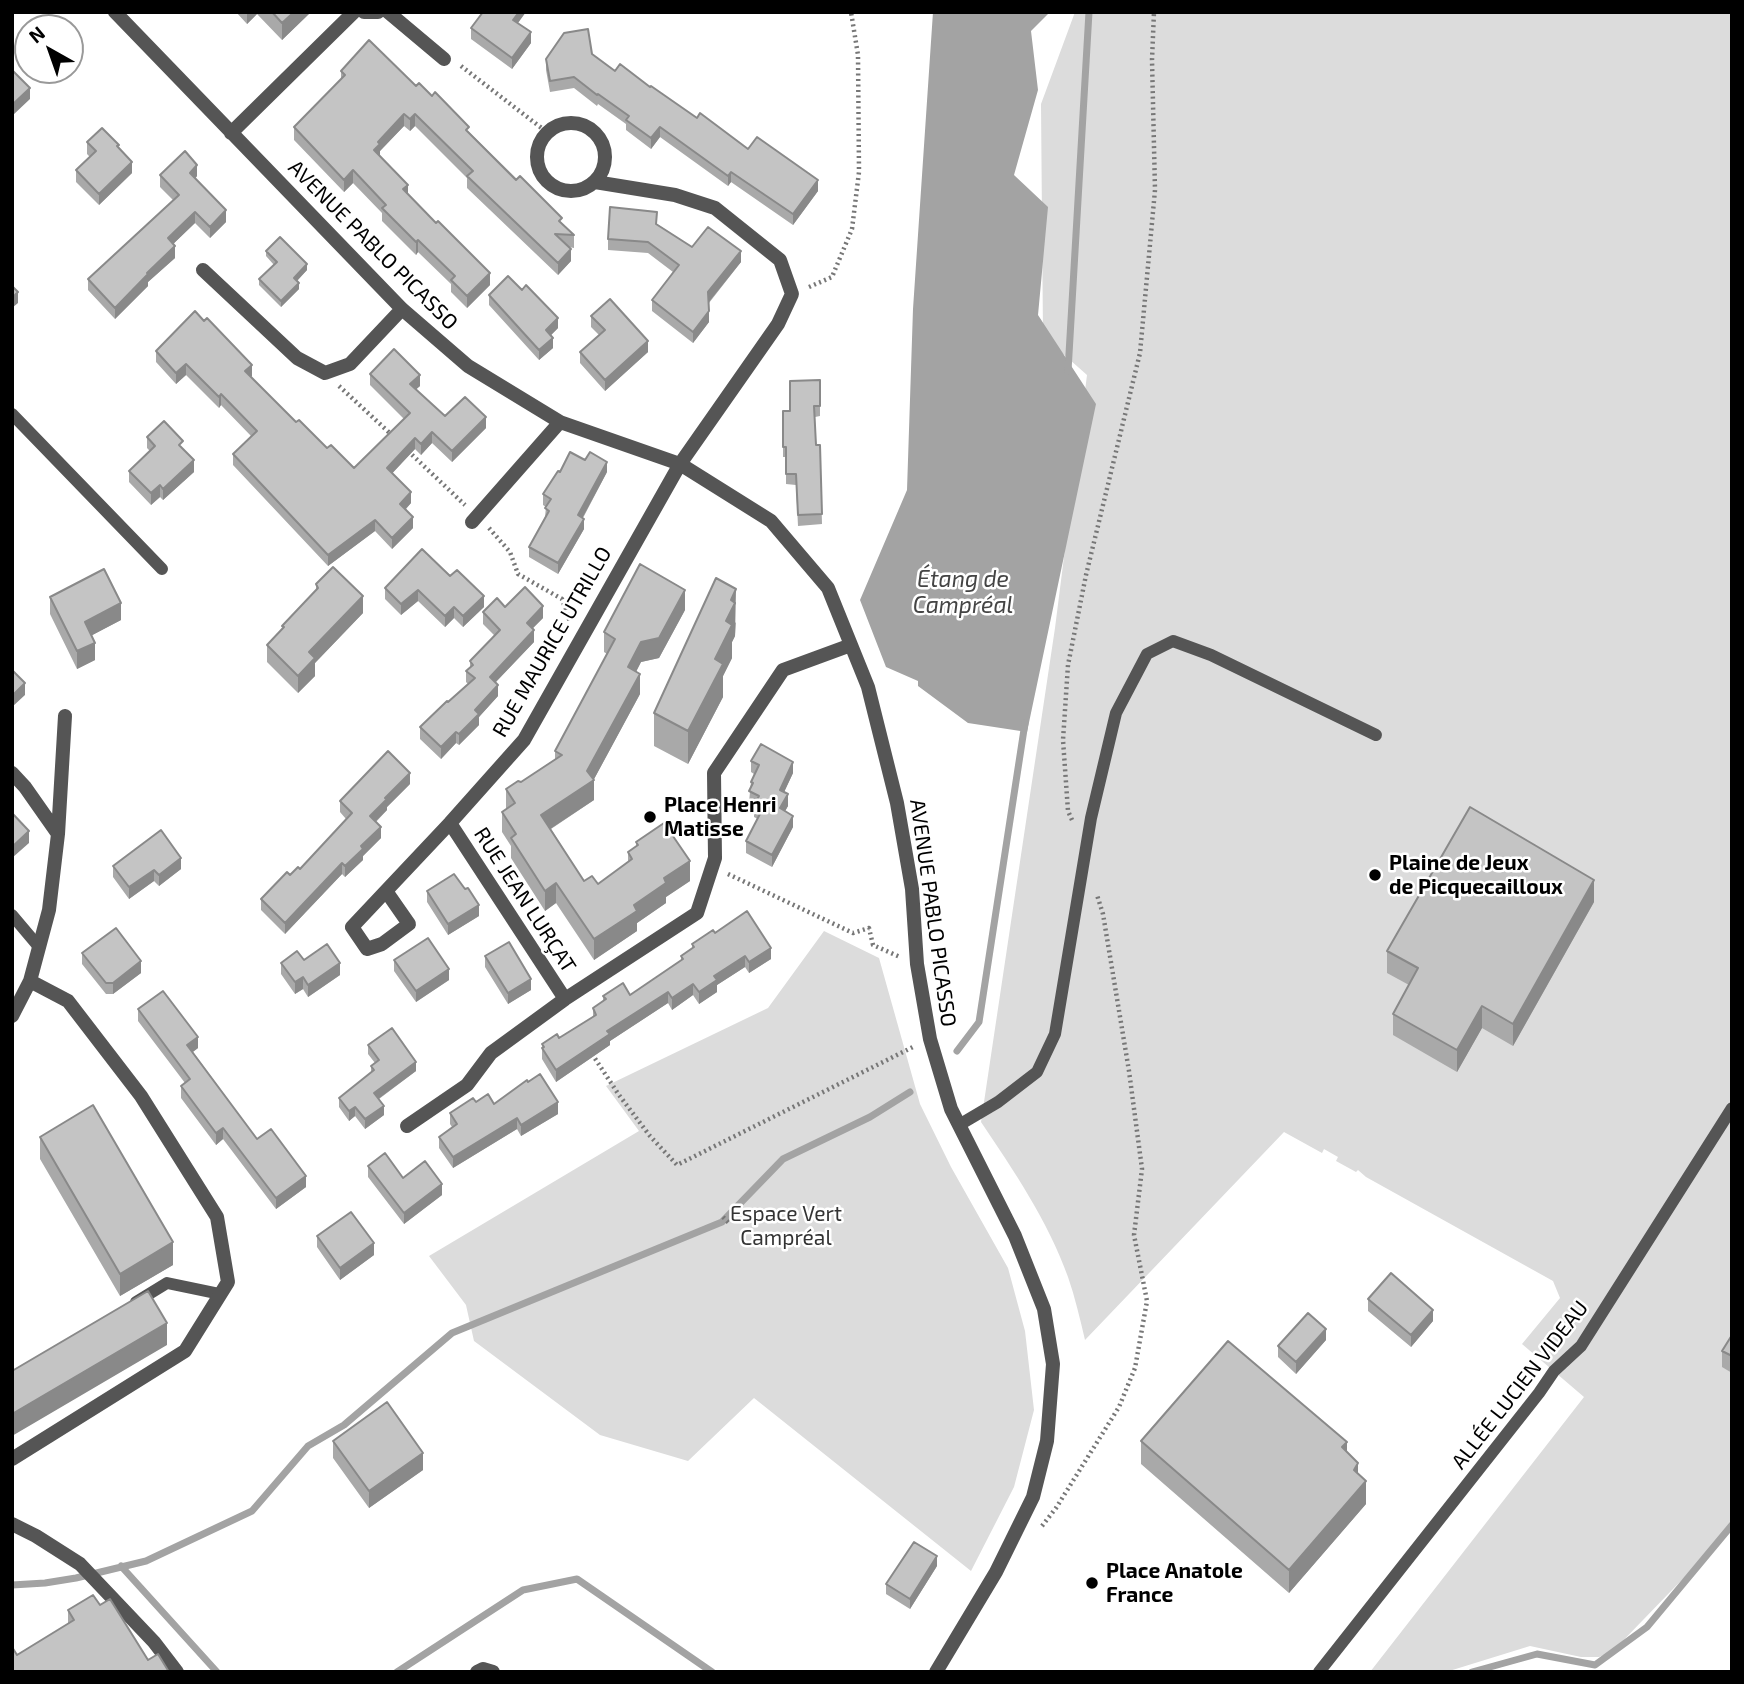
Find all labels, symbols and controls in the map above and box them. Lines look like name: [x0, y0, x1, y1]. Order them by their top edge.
north arrow: [14, 14, 84, 84]
text: N: [24, 21, 49, 47]
street label: AVENUE PABLO PICASSO: [283, 155, 463, 335]
street label: RUE MAURICE UTRILLO: [487, 542, 617, 742]
water label: Étang de Campréal: [913, 565, 1013, 619]
place label: Place Henri Matisse: [664, 792, 777, 842]
street label: AVENUE PABLO PICASSO: [905, 798, 961, 1028]
marker: Place Henri Matisse: [642, 809, 658, 825]
street label: RUE JEAN LURÇAT: [469, 823, 581, 977]
place label: Plaine de Jeux de Picquecailloux: [1389, 850, 1563, 900]
marker: Plaine de Jeux de Picquecailloux: [1367, 867, 1383, 883]
park label: Espace Vert Campréal: [730, 1201, 842, 1251]
street label: ALLÉE LUCIEN VIDEAU: [1446, 1296, 1594, 1474]
place label: Place Anatole France: [1106, 1558, 1243, 1608]
marker: Place Anatole France: [1084, 1575, 1100, 1591]

